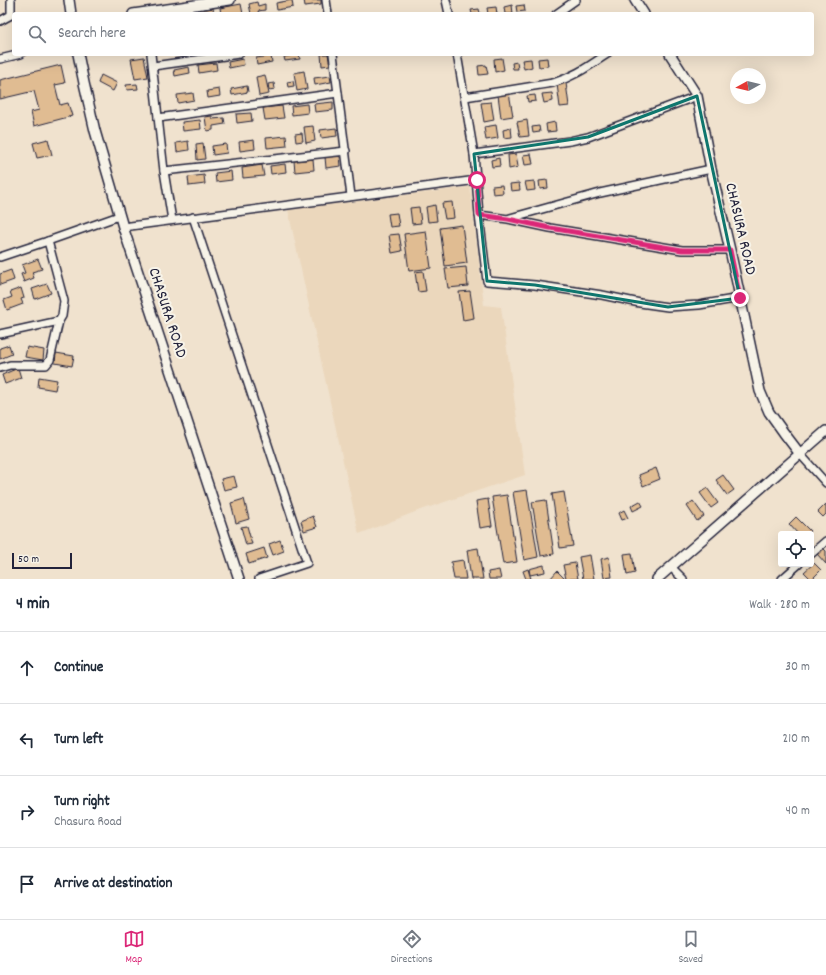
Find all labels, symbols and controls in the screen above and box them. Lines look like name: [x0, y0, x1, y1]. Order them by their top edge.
search box: [12, 12, 814, 56]
icon: search: [26, 23, 48, 45]
text: Search here: [58, 23, 126, 45]
north arrow: [730, 68, 766, 104]
route start: [468, 171, 486, 189]
street label: CHASURA ROAD: [718, 181, 762, 277]
street label: CHASURA ROAD: [142, 265, 192, 361]
route end: [731, 289, 749, 307]
map controls: [778, 531, 814, 567]
button: locate: [778, 531, 814, 567]
scale bar: [12, 551, 72, 570]
text: 50 m: [18, 552, 39, 568]
text: 4 min: [16, 593, 50, 617]
text: Walk · 280 m: [749, 596, 810, 615]
icon: ahead: [16, 657, 38, 679]
text: Continue: [54, 657, 103, 679]
text: 30 m: [785, 658, 810, 677]
icon: left: [16, 729, 38, 751]
text: Turn left: [54, 729, 103, 751]
text: 210 m: [782, 730, 810, 749]
text: Turn right: [54, 791, 110, 813]
icon: right: [16, 801, 38, 823]
text: 40 m: [786, 802, 810, 821]
text: Chasura Road: [54, 813, 122, 832]
icon: arrive: [16, 873, 38, 895]
text: Arrive at destination: [54, 873, 172, 895]
tab: Map: [123, 928, 145, 968]
tab: Directions: [391, 928, 433, 968]
tab: Saved: [678, 928, 703, 968]

